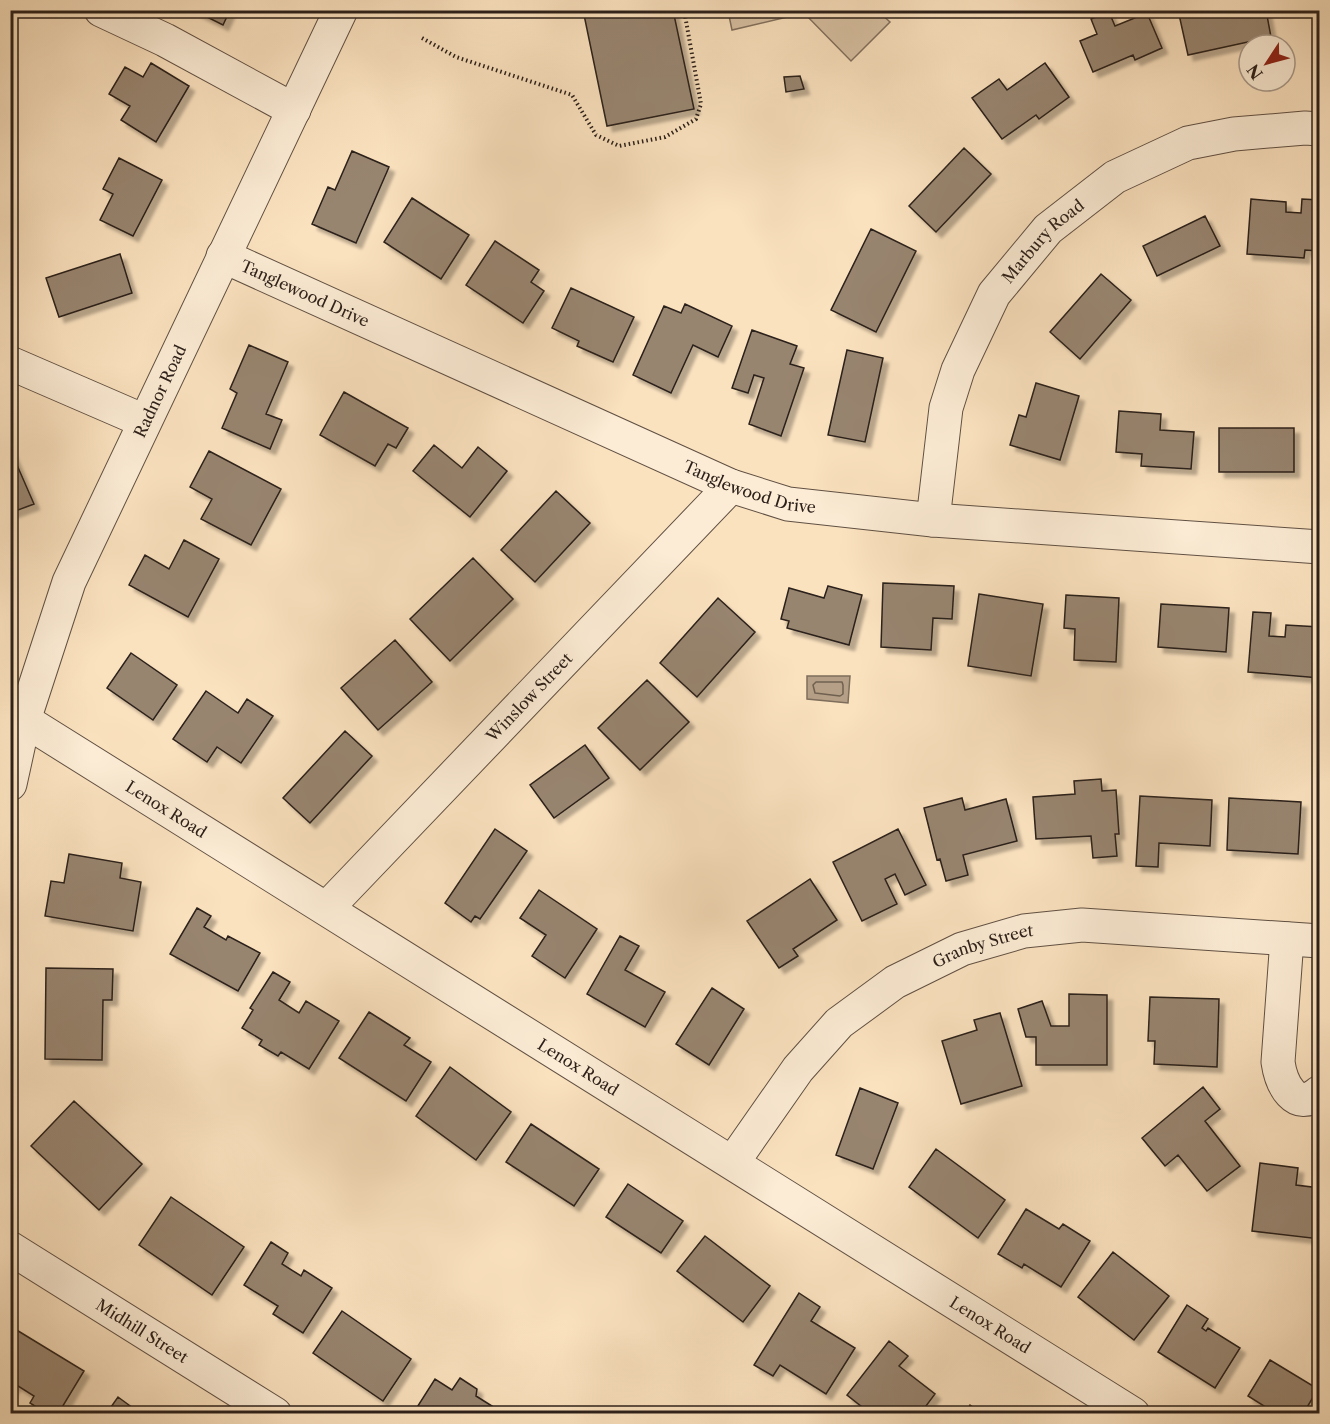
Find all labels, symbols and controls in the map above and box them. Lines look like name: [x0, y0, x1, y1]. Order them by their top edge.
north arrow: [1237, 33, 1297, 93]
text: N: [1243, 60, 1267, 83]
street label: Marbury Road: [997, 195, 1088, 287]
street label: Tanglewood Drive: [238, 255, 372, 331]
street label: Radnor Road: [129, 341, 190, 441]
street label: Tanglewood Drive: [680, 456, 817, 517]
street label: Winslow Street: [481, 648, 576, 747]
street label: Lenox Road: [122, 776, 211, 842]
street label: Granby Street: [929, 920, 1034, 972]
street label: Lenox Road: [534, 1034, 623, 1100]
street label: Lenox Road: [946, 1292, 1035, 1358]
street label: Midhill Street: [92, 1295, 192, 1367]

